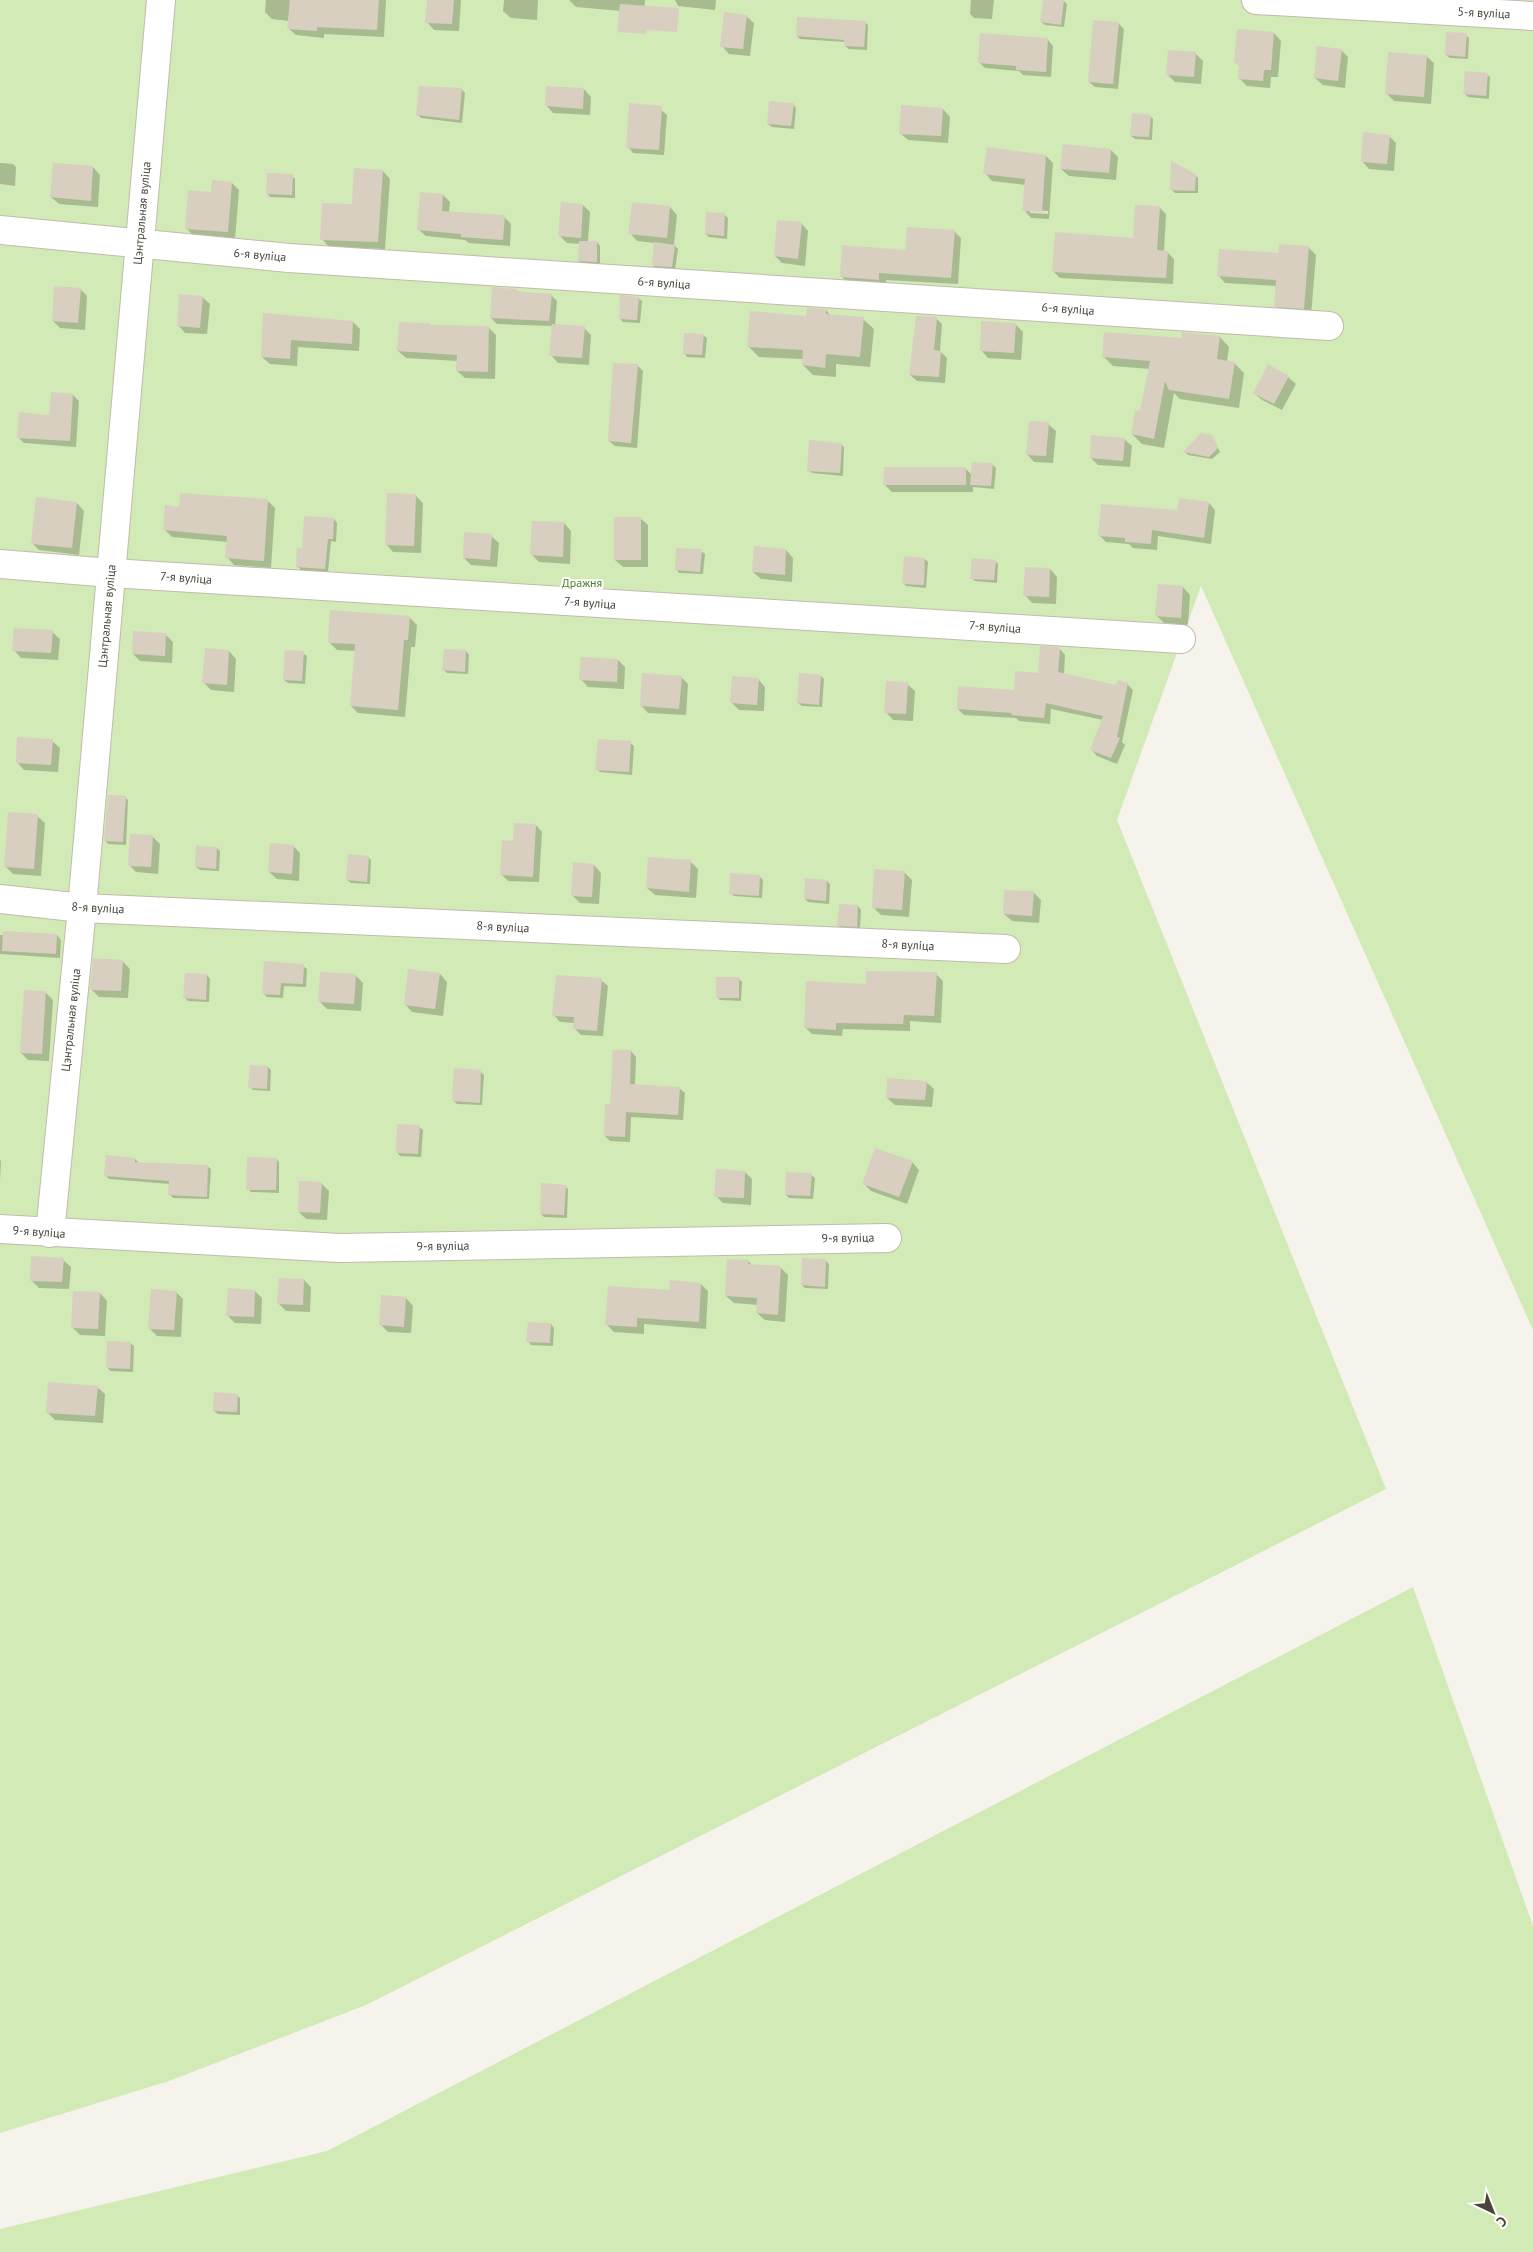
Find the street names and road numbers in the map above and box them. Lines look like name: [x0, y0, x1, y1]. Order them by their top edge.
street label: 5-я вуліца: [1457, 4, 1511, 21]
street label: Цэнтральная вуліца: [130, 161, 153, 265]
street label: 6-я вуліца: [233, 245, 287, 264]
street label: 6-я вуліца: [637, 273, 691, 292]
street label: 6-я вуліца: [1041, 299, 1095, 318]
street label: Цэнтральная вуліца: [95, 564, 118, 668]
street label: 7-я вуліца: [159, 568, 213, 587]
street label: 7-я вуліца: [563, 593, 617, 612]
street label: 7-я вуліца: [968, 617, 1022, 636]
street label: 8-я вуліца: [71, 899, 125, 916]
street label: 8-я вуліца: [476, 918, 530, 935]
street label: 8-я вуліца: [881, 936, 935, 953]
street label: Цэнтральная вуліца: [58, 968, 83, 1072]
street label: 9-я вуліца: [12, 1222, 66, 1241]
street label: 9-я вуліца: [821, 1230, 875, 1245]
street label: 9-я вуліца: [416, 1238, 470, 1253]

